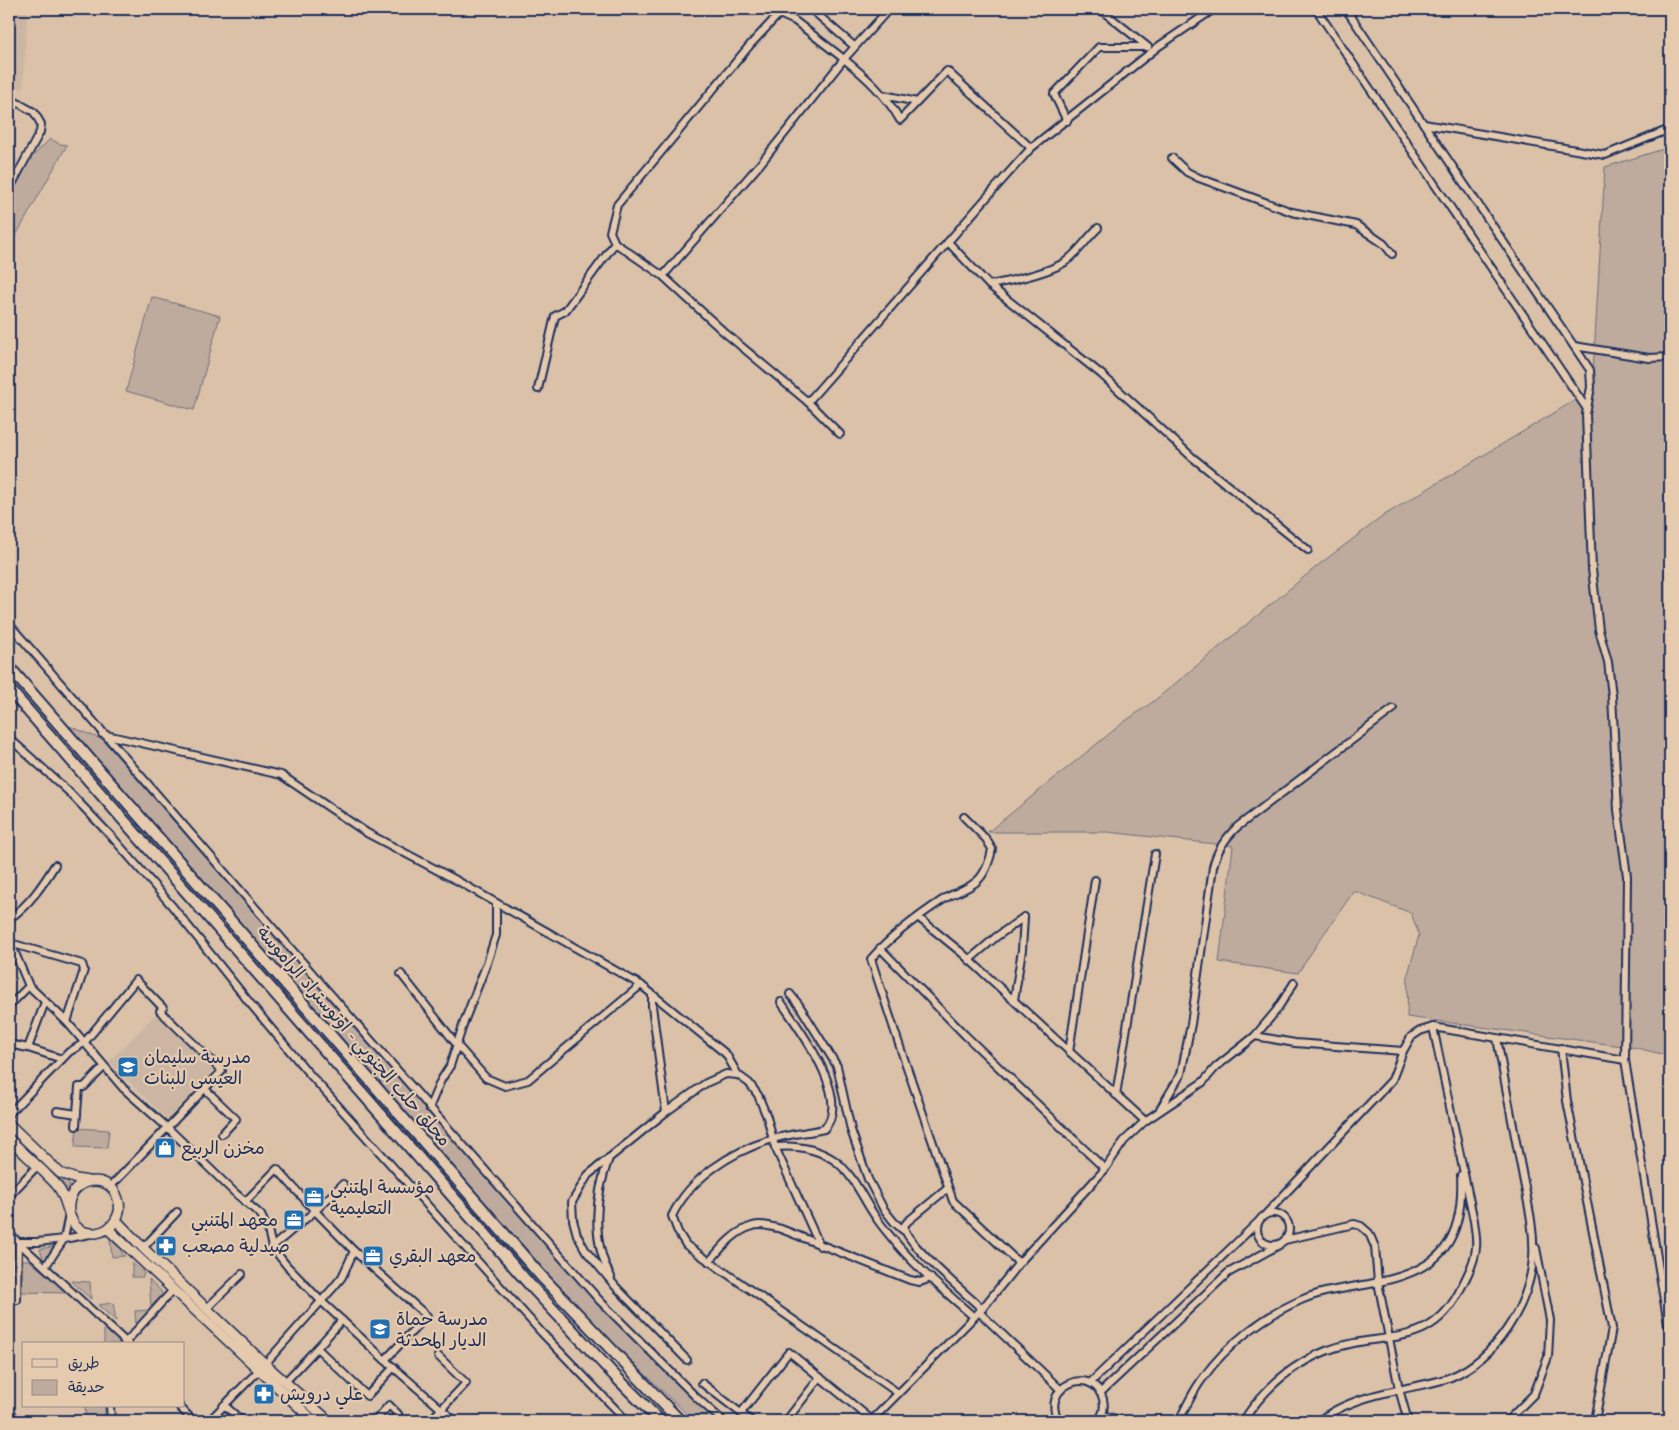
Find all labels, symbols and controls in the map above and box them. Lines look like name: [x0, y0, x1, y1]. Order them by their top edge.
street label: محلق حلب الجنوبي - اوتوستراد الراموسة: [248, 921, 456, 1154]
place label: مدرسة سليمان العيسى للبنات: [144, 1046, 251, 1089]
school or university icon: مدرسة سليمان العيسى للبنات: [116, 1055, 140, 1079]
shop icon: مخزن الربيع: [153, 1136, 177, 1160]
place label: مخزن الربيع: [181, 1137, 265, 1161]
place label: مؤسسة المتنبي التعليمية: [330, 1176, 434, 1219]
office icon: مؤسسة المتنبي التعليمية: [302, 1185, 326, 1209]
office icon: معهد المتنبي: [282, 1208, 306, 1232]
place label: معهد المتنبي: [191, 1209, 278, 1236]
pharmacy icon: صيدلية مصعب: [154, 1234, 178, 1258]
place label: صيدلية مصعب: [182, 1235, 290, 1257]
office icon: معهد البقري: [361, 1244, 385, 1268]
place label: معهد البقري: [389, 1245, 476, 1269]
place label: مدرسة حماة الديار المحدثة: [396, 1308, 488, 1351]
school or university icon: مدرسة حماة الديار المحدثة: [368, 1317, 392, 1341]
legend: [22, 1342, 185, 1408]
text: طريق: [68, 1354, 100, 1373]
text: حديقة: [68, 1378, 105, 1397]
pharmacy icon: علي درويش: [252, 1382, 276, 1406]
place label: علي درويش: [280, 1383, 363, 1410]

